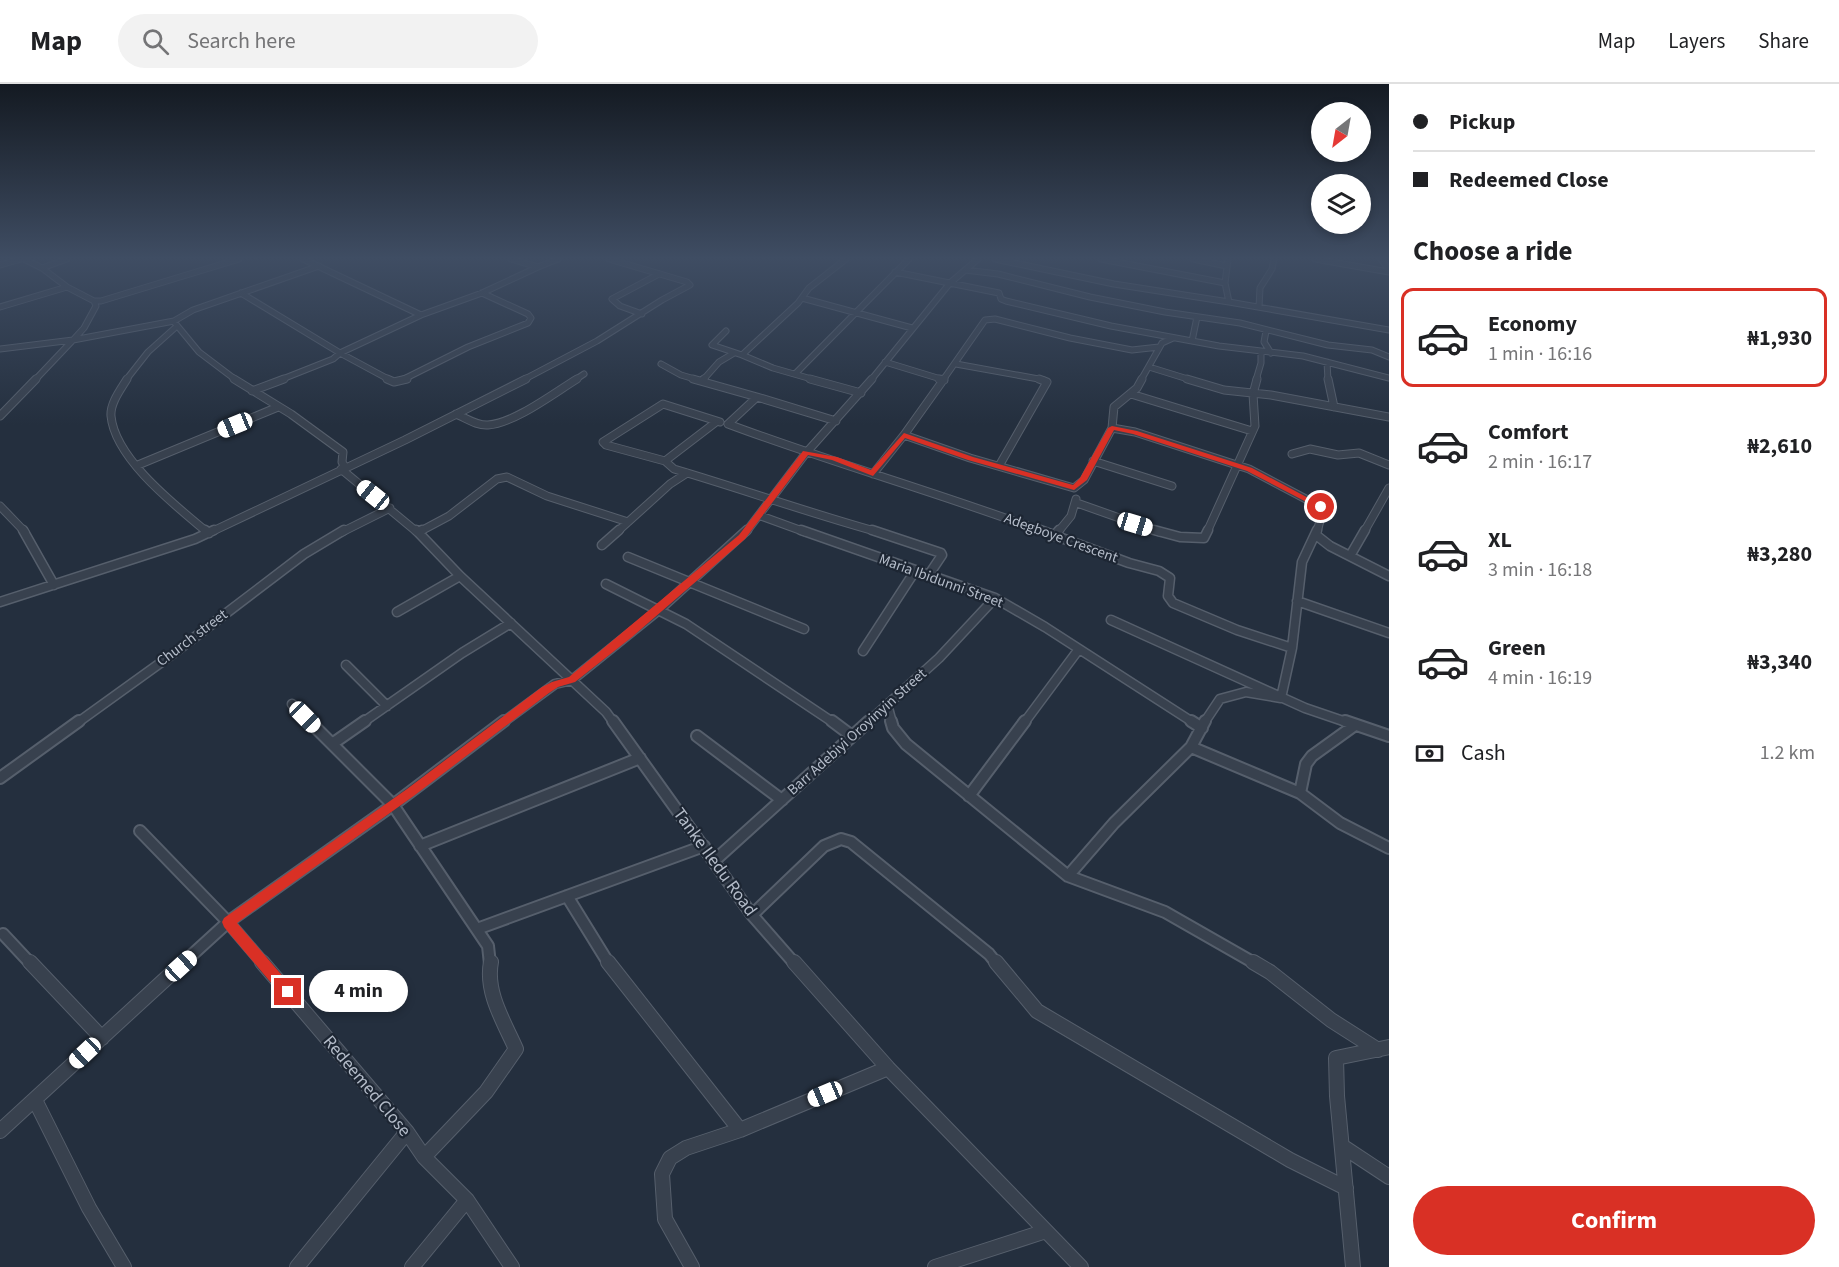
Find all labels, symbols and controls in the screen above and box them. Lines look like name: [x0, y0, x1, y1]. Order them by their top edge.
search box: [118, 14, 538, 68]
text: Map: [30, 21, 82, 61]
icon: search: [139, 25, 172, 58]
text: Search here: [187, 25, 296, 57]
text: Map: [1598, 26, 1635, 56]
text: Layers: [1668, 26, 1725, 56]
text: Share: [1758, 26, 1809, 56]
north arrow: [1311, 102, 1371, 162]
map controls: [1311, 102, 1371, 234]
text: Pickup: [1449, 106, 1515, 138]
text: Redeemed Close: [1449, 164, 1609, 196]
button: layers: [1311, 174, 1371, 234]
text: Choose a ride: [1413, 232, 1573, 271]
text: Economy: [1488, 308, 1577, 340]
icon: car: [1416, 311, 1470, 365]
text: ₦1,930: [1747, 322, 1812, 354]
text: 1 min · 16:16: [1488, 340, 1592, 368]
car: [215, 410, 255, 440]
text: Comfort: [1488, 416, 1569, 448]
icon: car: [1416, 419, 1470, 473]
text: ₦2,610: [1747, 430, 1812, 462]
text: 2 min · 16:17: [1488, 448, 1592, 476]
car: [353, 477, 393, 513]
route start: [1307, 493, 1334, 520]
street label: Adegboye Crescent: [1001, 508, 1121, 568]
car: [1115, 510, 1155, 538]
text: XL: [1488, 524, 1512, 556]
icon: car: [1416, 527, 1470, 581]
text: ₦3,280: [1747, 538, 1812, 570]
street label: Maria Ibidunni Street: [876, 549, 1006, 613]
text: 3 min · 16:18: [1488, 556, 1592, 584]
street label: Church street: [152, 604, 232, 672]
text: Green: [1488, 632, 1546, 664]
icon: car: [1416, 635, 1470, 689]
text: ₦3,340: [1747, 646, 1812, 678]
street label: Barr Adebiyi Oroyinyin Street: [783, 664, 931, 800]
text: 4 min · 16:19: [1488, 664, 1592, 692]
car: [286, 698, 324, 736]
icon: cash: [1413, 737, 1446, 770]
text: Cash: [1461, 737, 1506, 769]
text: 1.2 km: [1760, 739, 1815, 767]
street label: Tanke Iledu Road: [667, 803, 763, 921]
car: [162, 947, 200, 985]
callout: 4 min: [309, 971, 408, 1013]
text: 4 min: [334, 977, 383, 1005]
route end: [274, 978, 301, 1005]
street label: Redeemed Close: [317, 1030, 417, 1142]
car: [66, 1034, 104, 1072]
car: [805, 1079, 845, 1109]
button: Confirm: [1413, 1186, 1815, 1255]

